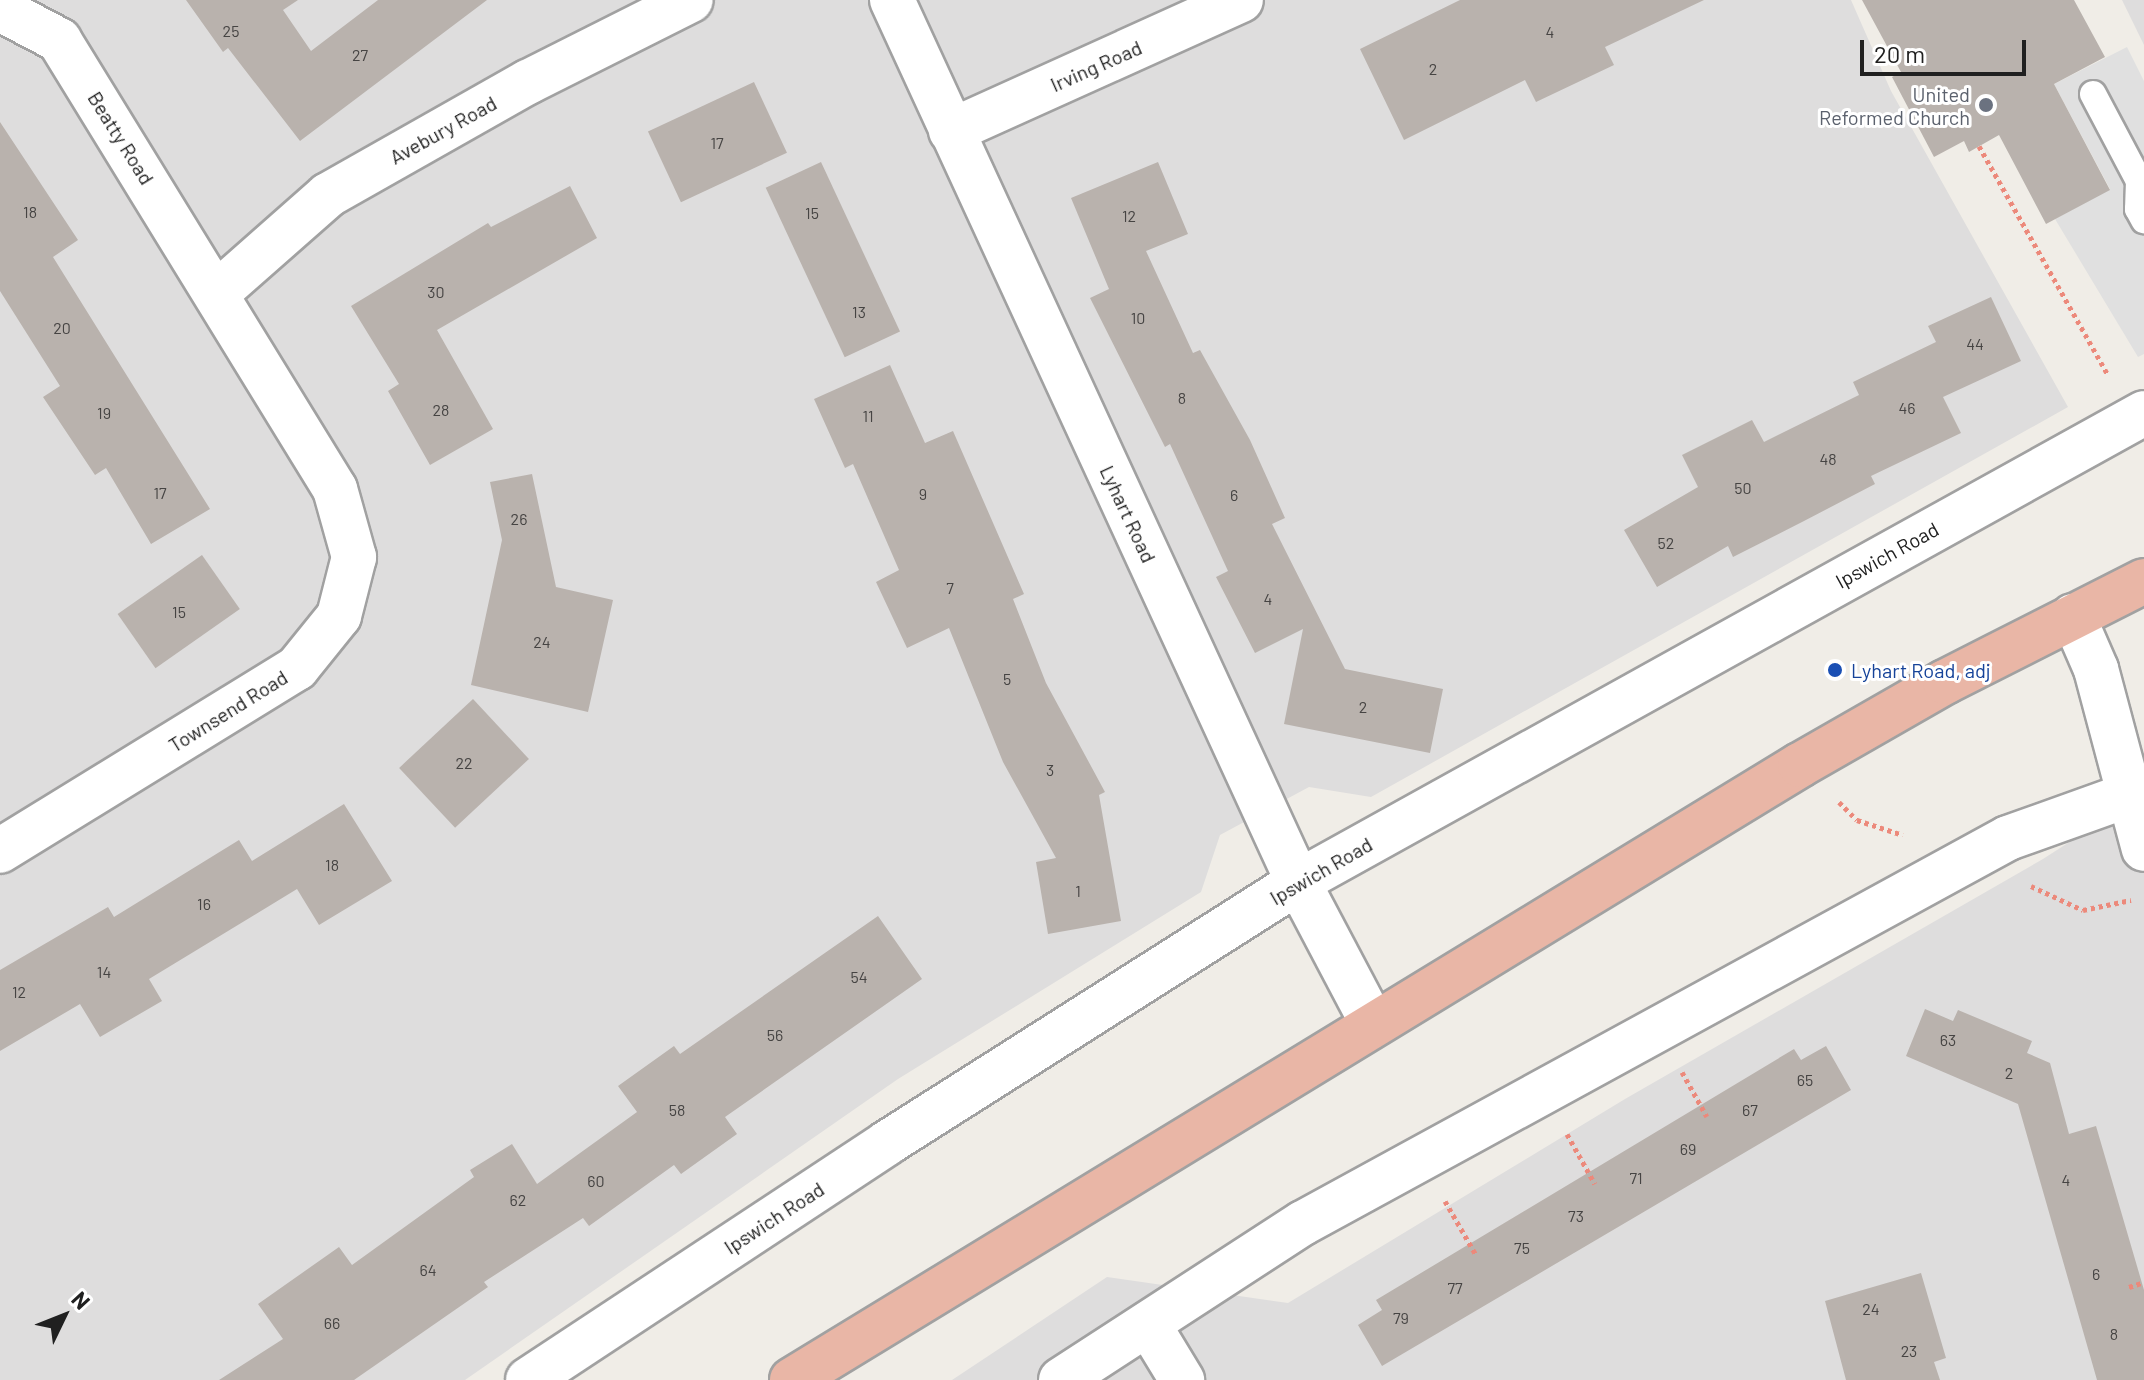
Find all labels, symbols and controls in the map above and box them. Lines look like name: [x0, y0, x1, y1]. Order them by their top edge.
house number: 25: [223, 21, 239, 41]
house number: 4: [1546, 22, 1554, 42]
scale bar: [1864, 24, 2030, 74]
street label: Irving Road: [1047, 35, 1145, 97]
text: 20 m: [1874, 39, 1925, 68]
house number: 27: [352, 45, 368, 65]
house number: 2: [1429, 59, 1437, 79]
place label: United Reformed Church: [1819, 82, 1970, 129]
street label: Beatty Road: [83, 87, 159, 189]
street label: Avebury Road: [385, 91, 501, 169]
marker: United Reformed Church: [1977, 96, 1995, 114]
house number: 17: [710, 133, 724, 153]
house number: 18: [23, 202, 37, 222]
house number: 15: [805, 203, 819, 223]
house number: 12: [1122, 206, 1136, 226]
house number: 30: [427, 282, 445, 302]
house number: 13: [852, 302, 866, 322]
house number: 10: [1131, 308, 1145, 328]
house number: 20: [53, 318, 71, 338]
house number: 44: [1966, 334, 1984, 354]
house number: 8: [1178, 388, 1186, 408]
house number: 46: [1898, 398, 1916, 418]
house number: 28: [433, 400, 449, 420]
house number: 19: [97, 403, 111, 423]
house number: 11: [862, 406, 874, 426]
house number: 48: [1819, 449, 1837, 469]
street label: Lyhart Road: [1095, 462, 1161, 566]
house number: 50: [1734, 478, 1752, 498]
house number: 17: [153, 483, 167, 503]
house number: 9: [919, 484, 927, 504]
house number: 6: [1230, 485, 1238, 505]
house number: 26: [511, 509, 527, 529]
street label: Ipswich Road: [1831, 517, 1943, 593]
house number: 52: [1658, 533, 1674, 553]
house number: 7: [946, 578, 954, 598]
house number: 4: [1264, 589, 1272, 609]
house number: 15: [172, 602, 186, 622]
house number: 24: [533, 632, 551, 652]
place label: Lyhart Road, adj: [1851, 658, 1991, 682]
marker: Lyhart Road, adj: [1826, 661, 1844, 679]
street label: Townsend Road: [164, 665, 292, 757]
house number: 5: [1003, 669, 1011, 689]
house number: 2: [1359, 697, 1367, 717]
house number: 22: [455, 753, 473, 773]
house number: 3: [1046, 760, 1054, 780]
street label: Ipswich Road: [1266, 832, 1376, 910]
house number: 18: [325, 855, 339, 875]
house number: 1: [1075, 881, 1081, 901]
house number: 16: [197, 894, 211, 914]
house number: 14: [97, 962, 111, 982]
house number: 54: [850, 967, 868, 987]
house number: 12: [12, 982, 26, 1002]
house number: 56: [767, 1025, 783, 1045]
house number: 63: [1940, 1030, 1956, 1050]
house number: 2: [2005, 1063, 2013, 1083]
house number: 65: [1797, 1070, 1813, 1090]
house number: 58: [669, 1100, 685, 1120]
house number: 67: [1742, 1100, 1758, 1120]
house number: 69: [1680, 1139, 1696, 1159]
house number: 71: [1629, 1168, 1643, 1188]
house number: 4: [2062, 1170, 2070, 1190]
house number: 60: [587, 1171, 605, 1191]
street label: Ipswich Road: [720, 1177, 828, 1259]
house number: 62: [510, 1190, 526, 1210]
house number: 73: [1568, 1206, 1584, 1226]
house number: 75: [1514, 1238, 1530, 1258]
house number: 64: [419, 1260, 437, 1280]
house number: 6: [2092, 1264, 2100, 1284]
north arrow: [24, 1276, 104, 1356]
house number: 77: [1447, 1278, 1463, 1298]
text: N: [67, 1285, 96, 1314]
house number: 24: [1862, 1299, 1880, 1319]
house number: 79: [1393, 1308, 1409, 1328]
house number: 66: [324, 1313, 340, 1333]
house number: 8: [2110, 1324, 2118, 1344]
house number: 23: [1901, 1341, 1917, 1361]

